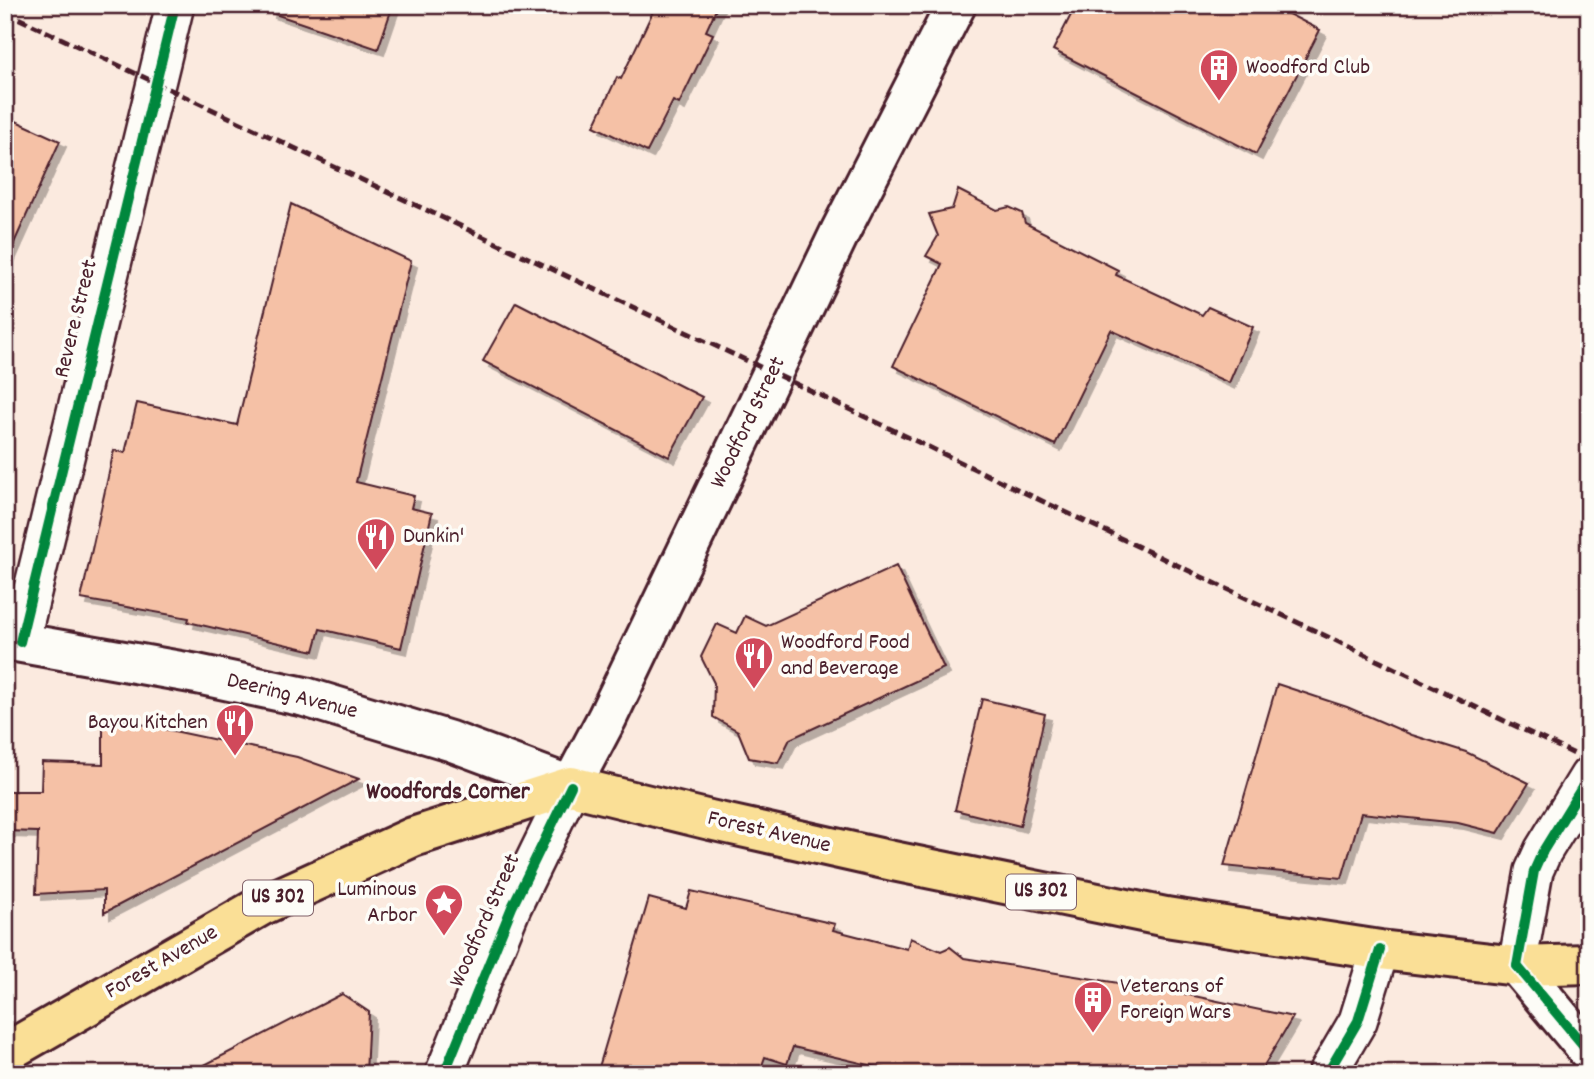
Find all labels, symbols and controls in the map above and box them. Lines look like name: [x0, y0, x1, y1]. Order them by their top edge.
building icon: Woodford Club: [1198, 47, 1240, 102]
place label: Woodford Club: [1246, 52, 1370, 85]
street label: Revere Street: [46, 256, 108, 382]
street label: Woodford Street: [703, 351, 795, 495]
restaurant icon: Dunkin': [355, 516, 397, 571]
place label: Dunkin': [403, 521, 464, 554]
place label: Woodford Food and Beverage: [781, 627, 910, 686]
restaurant icon: Woodford Food and Beverage: [733, 635, 775, 690]
street label: Deering Avenue: [223, 665, 361, 729]
restaurant icon: Bayou Kitchen: [214, 702, 256, 757]
place label: Bayou Kitchen: [88, 707, 208, 740]
district label: Woodfords Corner: [366, 776, 531, 810]
street label: Forest Avenue: [704, 803, 834, 863]
street label: Woodford Street: [442, 849, 530, 993]
place label: Luminous Arbor: [337, 874, 417, 933]
road number: US 302: [1006, 874, 1076, 910]
road number: US 302: [243, 880, 313, 916]
place icon: Luminous Arbor: [423, 882, 465, 937]
street label: Forest Avenue: [99, 917, 225, 1009]
place label: Veterans of Foreign Wars: [1120, 971, 1232, 1030]
building icon: Veterans of Foreign Wars: [1072, 979, 1114, 1034]

